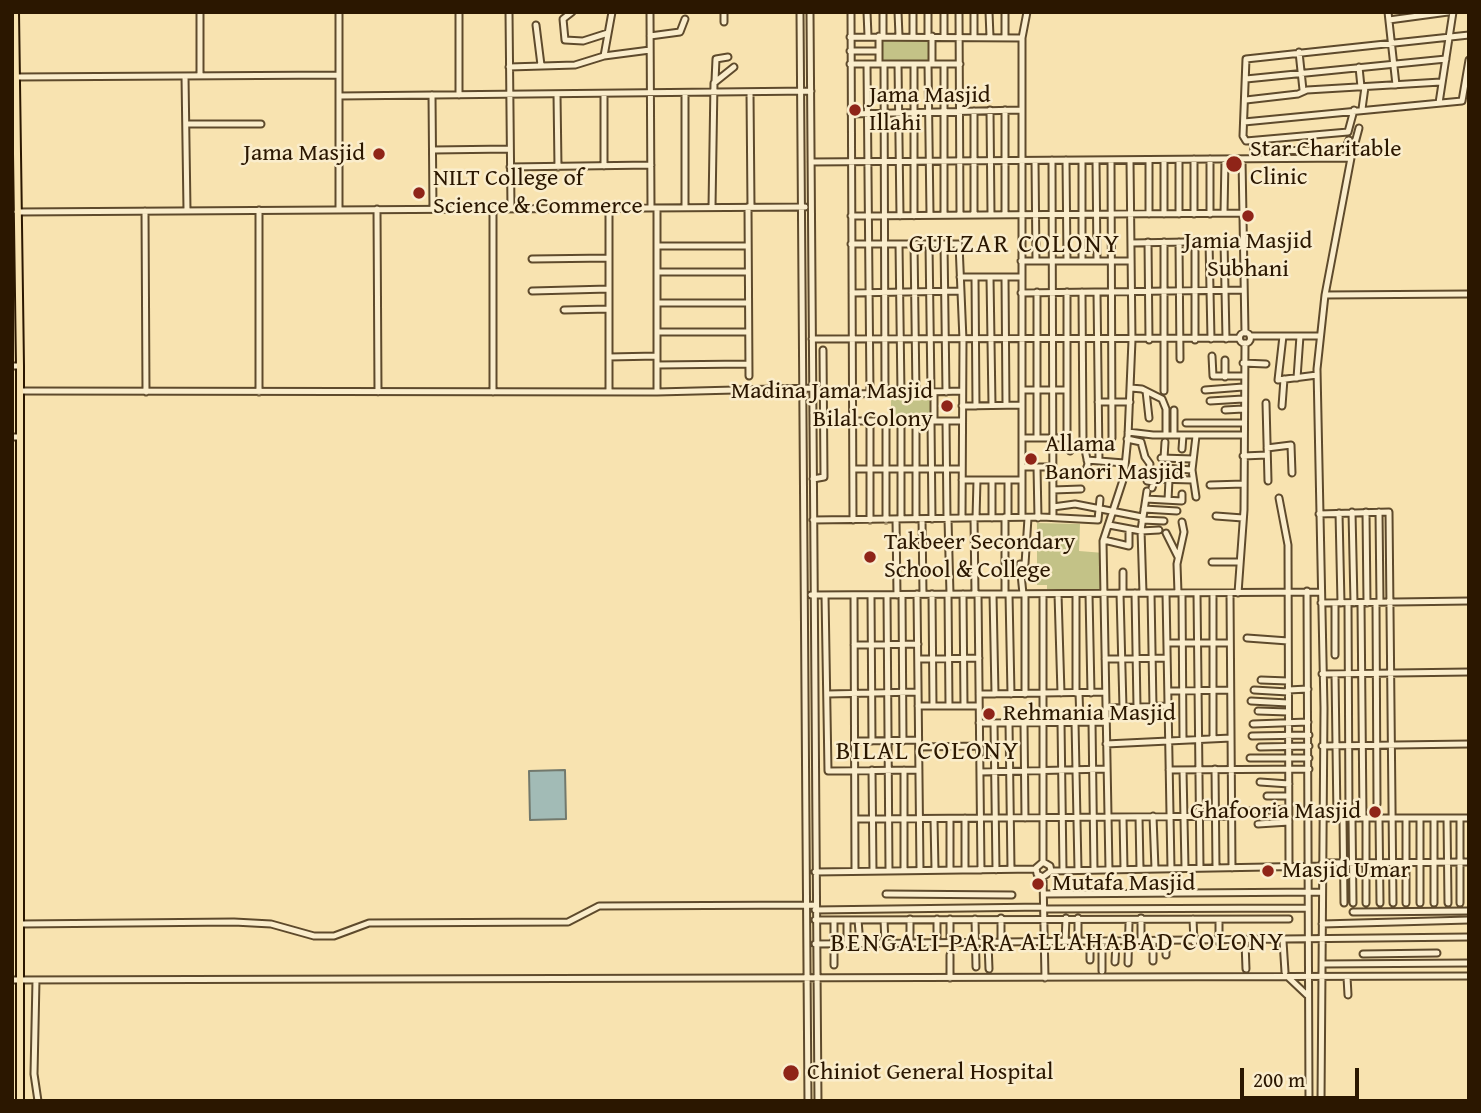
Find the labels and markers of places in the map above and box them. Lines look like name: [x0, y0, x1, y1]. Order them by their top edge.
place label: Jama Masjid Illahi: [869, 82, 991, 138]
marker: Jama Masjid Illahi: [847, 102, 863, 118]
place label: Star Charitable Clinic: [1250, 136, 1401, 192]
place label: Jama Masjid: [243, 140, 365, 168]
marker: Jama Masjid: [371, 146, 387, 162]
marker: Star Charitable Clinic: [1224, 154, 1244, 174]
place label: NILT College of Science & Commerce: [433, 165, 643, 221]
marker: NILT College of Science & Commerce: [411, 185, 427, 201]
marker: Jamia Masjid Subhani: [1240, 208, 1256, 224]
place label: Jamia Masjid Subhani: [1184, 228, 1312, 284]
place label: Madina Jama Masjid Bilal Colony: [731, 378, 933, 434]
marker: Madina Jama Masjid Bilal Colony: [939, 398, 955, 414]
place label: Allama Banori Masjid: [1045, 431, 1184, 487]
marker: Allama Banori Masjid: [1023, 451, 1039, 467]
place label: Takbeer Secondary School & College: [884, 529, 1076, 585]
marker: Takbeer Secondary School & College: [862, 549, 878, 565]
place label: Rehmania Masjid: [1003, 700, 1176, 728]
marker: Rehmania Masjid: [981, 706, 997, 722]
place label: Ghafooria Masjid: [1190, 798, 1361, 826]
marker: Ghafooria Masjid: [1367, 804, 1383, 820]
place label: Masjid Umar: [1282, 857, 1410, 885]
marker: Masjid Umar: [1260, 863, 1276, 879]
place label: Mutafa Masjid: [1052, 870, 1195, 898]
marker: Mutafa Masjid: [1030, 876, 1046, 892]
place label: Chiniot General Hospital: [807, 1059, 1054, 1087]
marker: Chiniot General Hospital: [781, 1063, 801, 1083]

